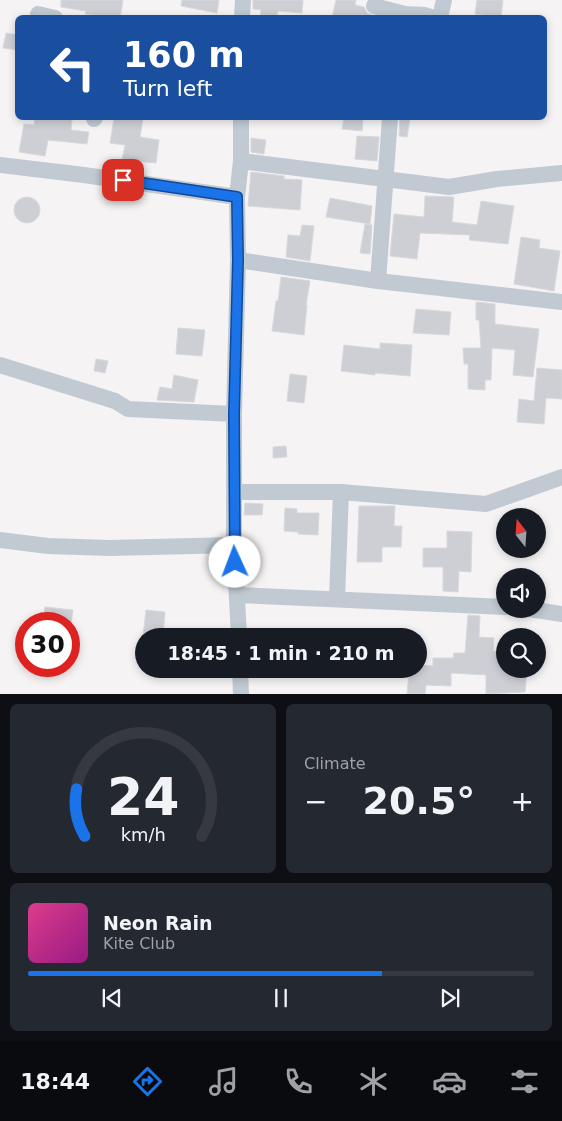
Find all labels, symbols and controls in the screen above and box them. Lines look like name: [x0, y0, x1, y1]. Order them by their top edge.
icon: left: [40, 35, 105, 100]
text: 160 m: [123, 35, 245, 75]
text: Turn left: [123, 76, 212, 101]
pin: [102, 159, 144, 201]
icon: arrive: [109, 166, 137, 194]
north arrow: [496, 508, 546, 558]
map controls: [496, 508, 546, 678]
position arrow: [208, 535, 260, 587]
button: sound: [496, 568, 546, 618]
speed limit sign: 30: [15, 612, 80, 677]
button: search: [496, 628, 546, 678]
text: 18:45 · 1 min · 210 m: [167, 642, 395, 664]
text: Climate: [304, 754, 366, 773]
text: 24: [107, 767, 179, 827]
text: 20.5°: [363, 779, 475, 823]
text: −: [304, 785, 327, 818]
text: +: [511, 785, 534, 818]
text: km/h: [120, 824, 166, 845]
text: Neon Rain: [103, 912, 212, 934]
text: Kite Club: [103, 934, 175, 953]
icon: previous: [98, 984, 126, 1012]
icon: pause: [267, 984, 295, 1012]
icon: next: [436, 984, 464, 1012]
icon: directions: [130, 1064, 165, 1099]
icon: music: [206, 1064, 241, 1099]
icon: phone: [281, 1064, 316, 1099]
icon: climate: [356, 1064, 391, 1099]
icon: car: [432, 1064, 467, 1099]
icon: filters: [507, 1064, 542, 1099]
text: 18:44: [20, 1069, 90, 1094]

